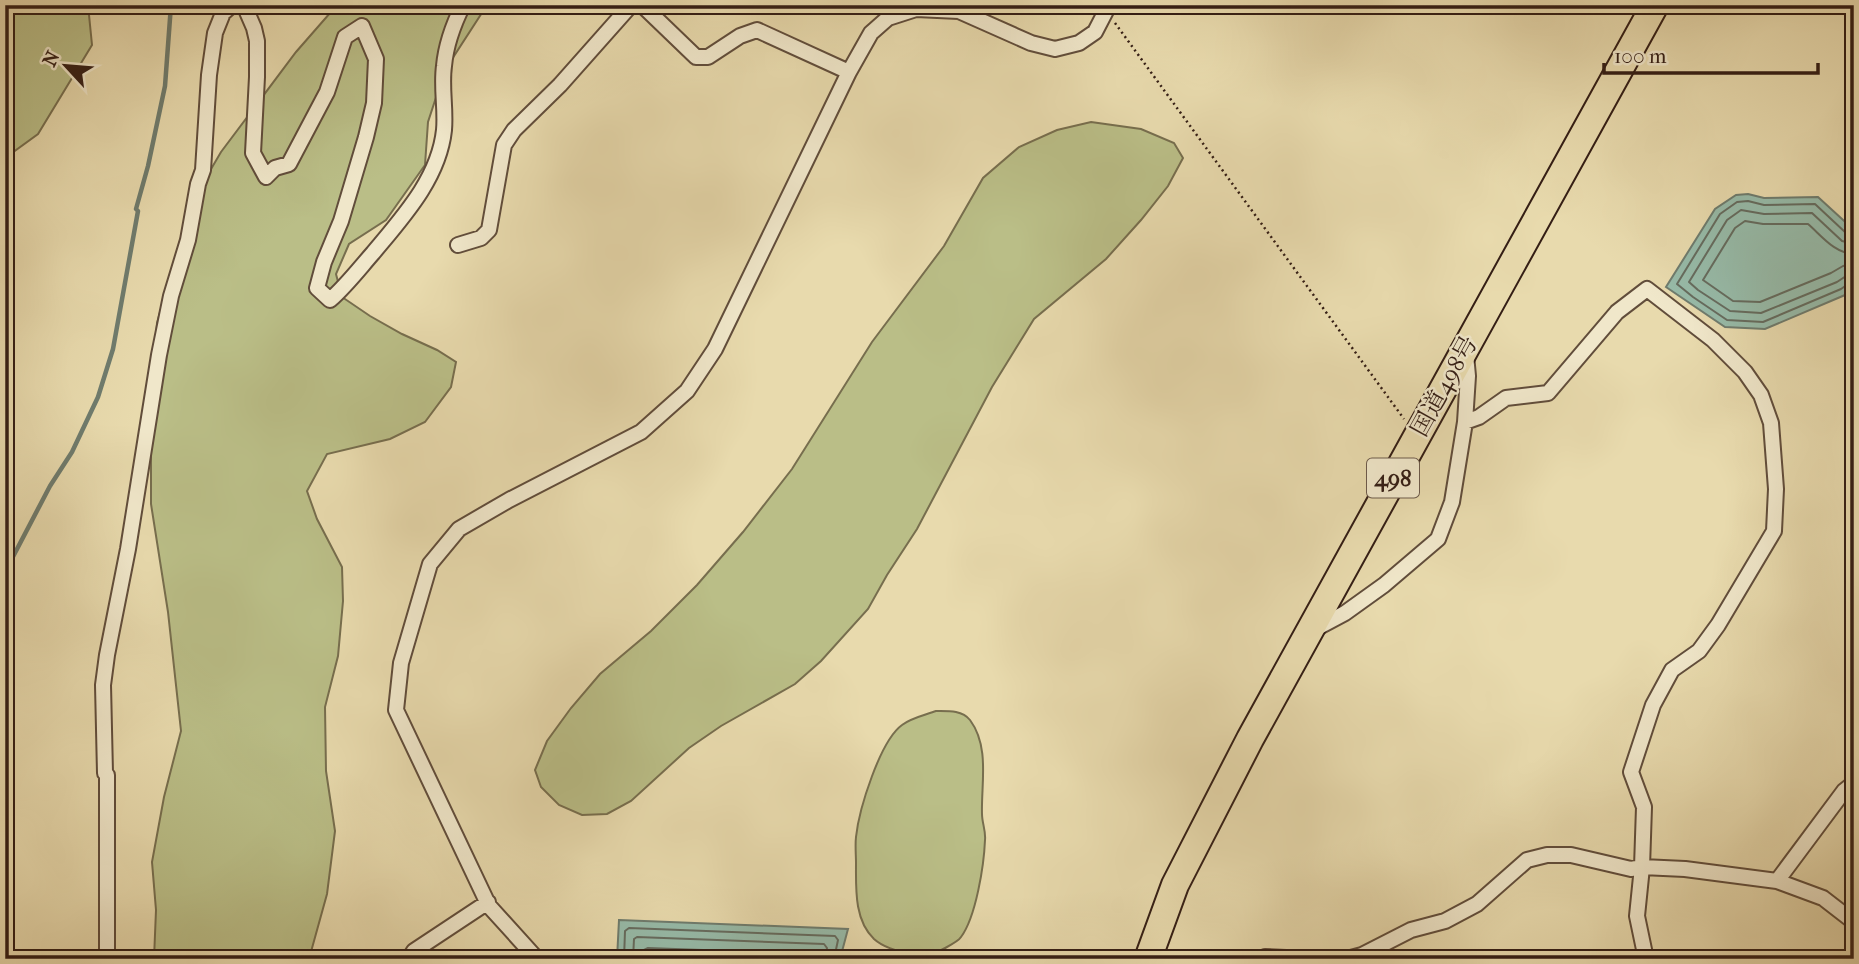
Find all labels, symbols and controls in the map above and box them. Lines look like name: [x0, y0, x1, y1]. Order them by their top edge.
north arrow: [32, 32, 102, 102]
scale bar: [1604, 32, 1817, 76]
text: 100 m: [1614, 44, 1667, 68]
text: N: [39, 47, 65, 70]
street label: 国道498号: [1405, 331, 1483, 441]
road number: 498: [1367, 458, 1419, 498]

